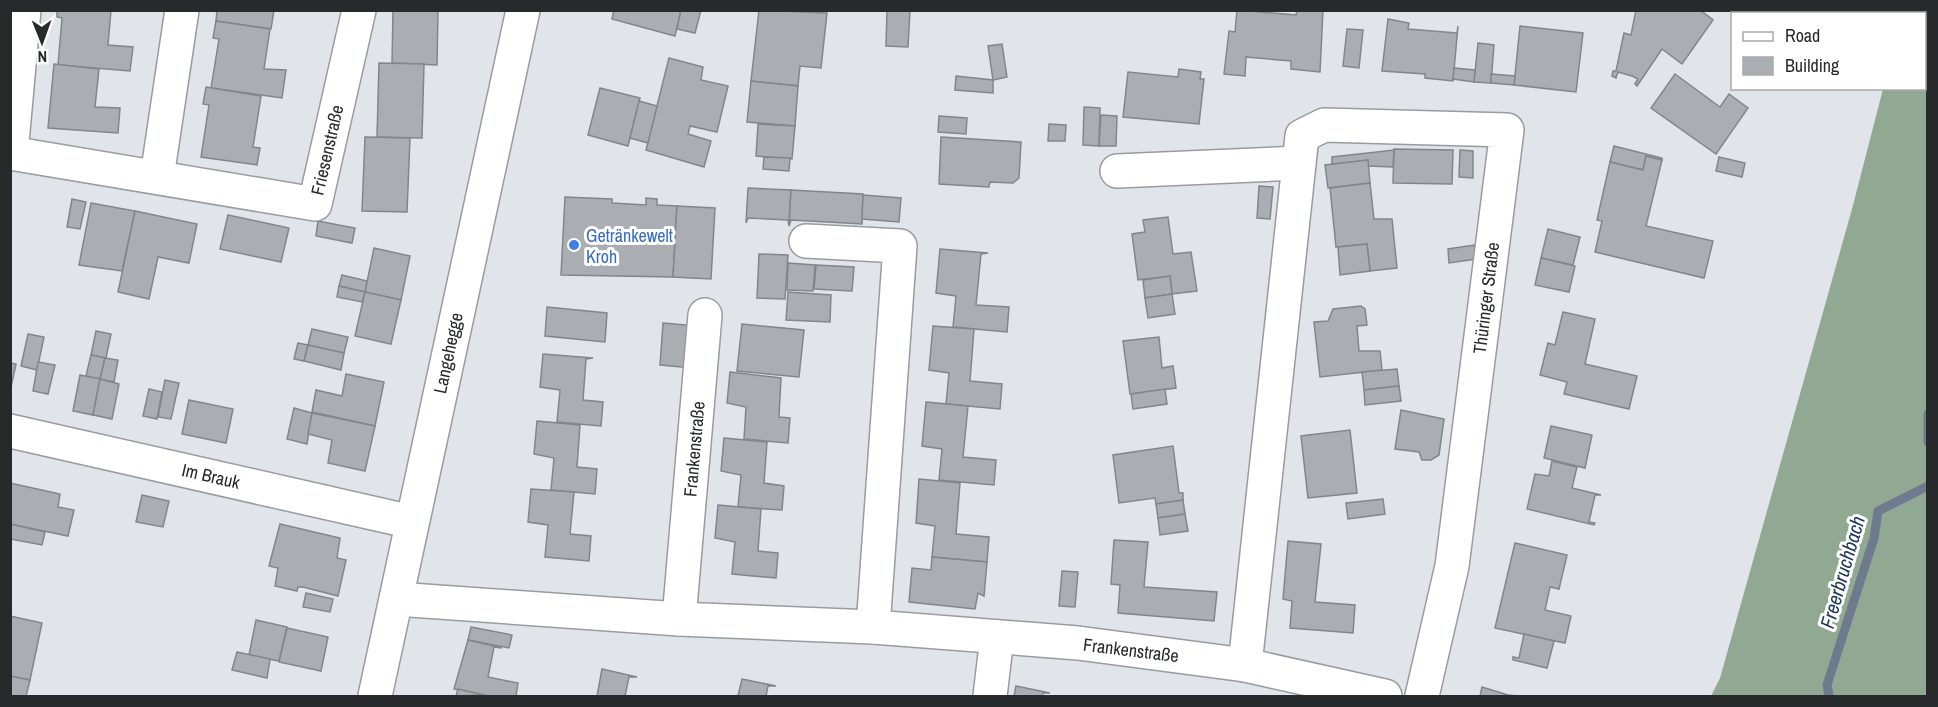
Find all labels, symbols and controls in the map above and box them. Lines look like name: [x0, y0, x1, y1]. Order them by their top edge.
north arrow: [12, 12, 72, 72]
legend: [1731, 12, 1926, 90]
text: Road: [1785, 23, 1820, 48]
text: N: [37, 46, 47, 68]
text: Building: [1785, 53, 1840, 78]
street label: Friesenstraße: [304, 102, 350, 198]
place label: Getränkewelt Kroh: [586, 223, 673, 269]
marker: Getränkewelt Kroh: [567, 238, 581, 252]
street label: Thüringer Straße: [1467, 241, 1505, 355]
street label: Langehegge: [427, 310, 469, 396]
street label: Frankenstraße: [677, 400, 711, 498]
street label: Im Brauk: [179, 457, 243, 495]
water label: Freerbruchbach: [1813, 513, 1871, 631]
street label: Frankenstraße: [1082, 632, 1180, 668]

